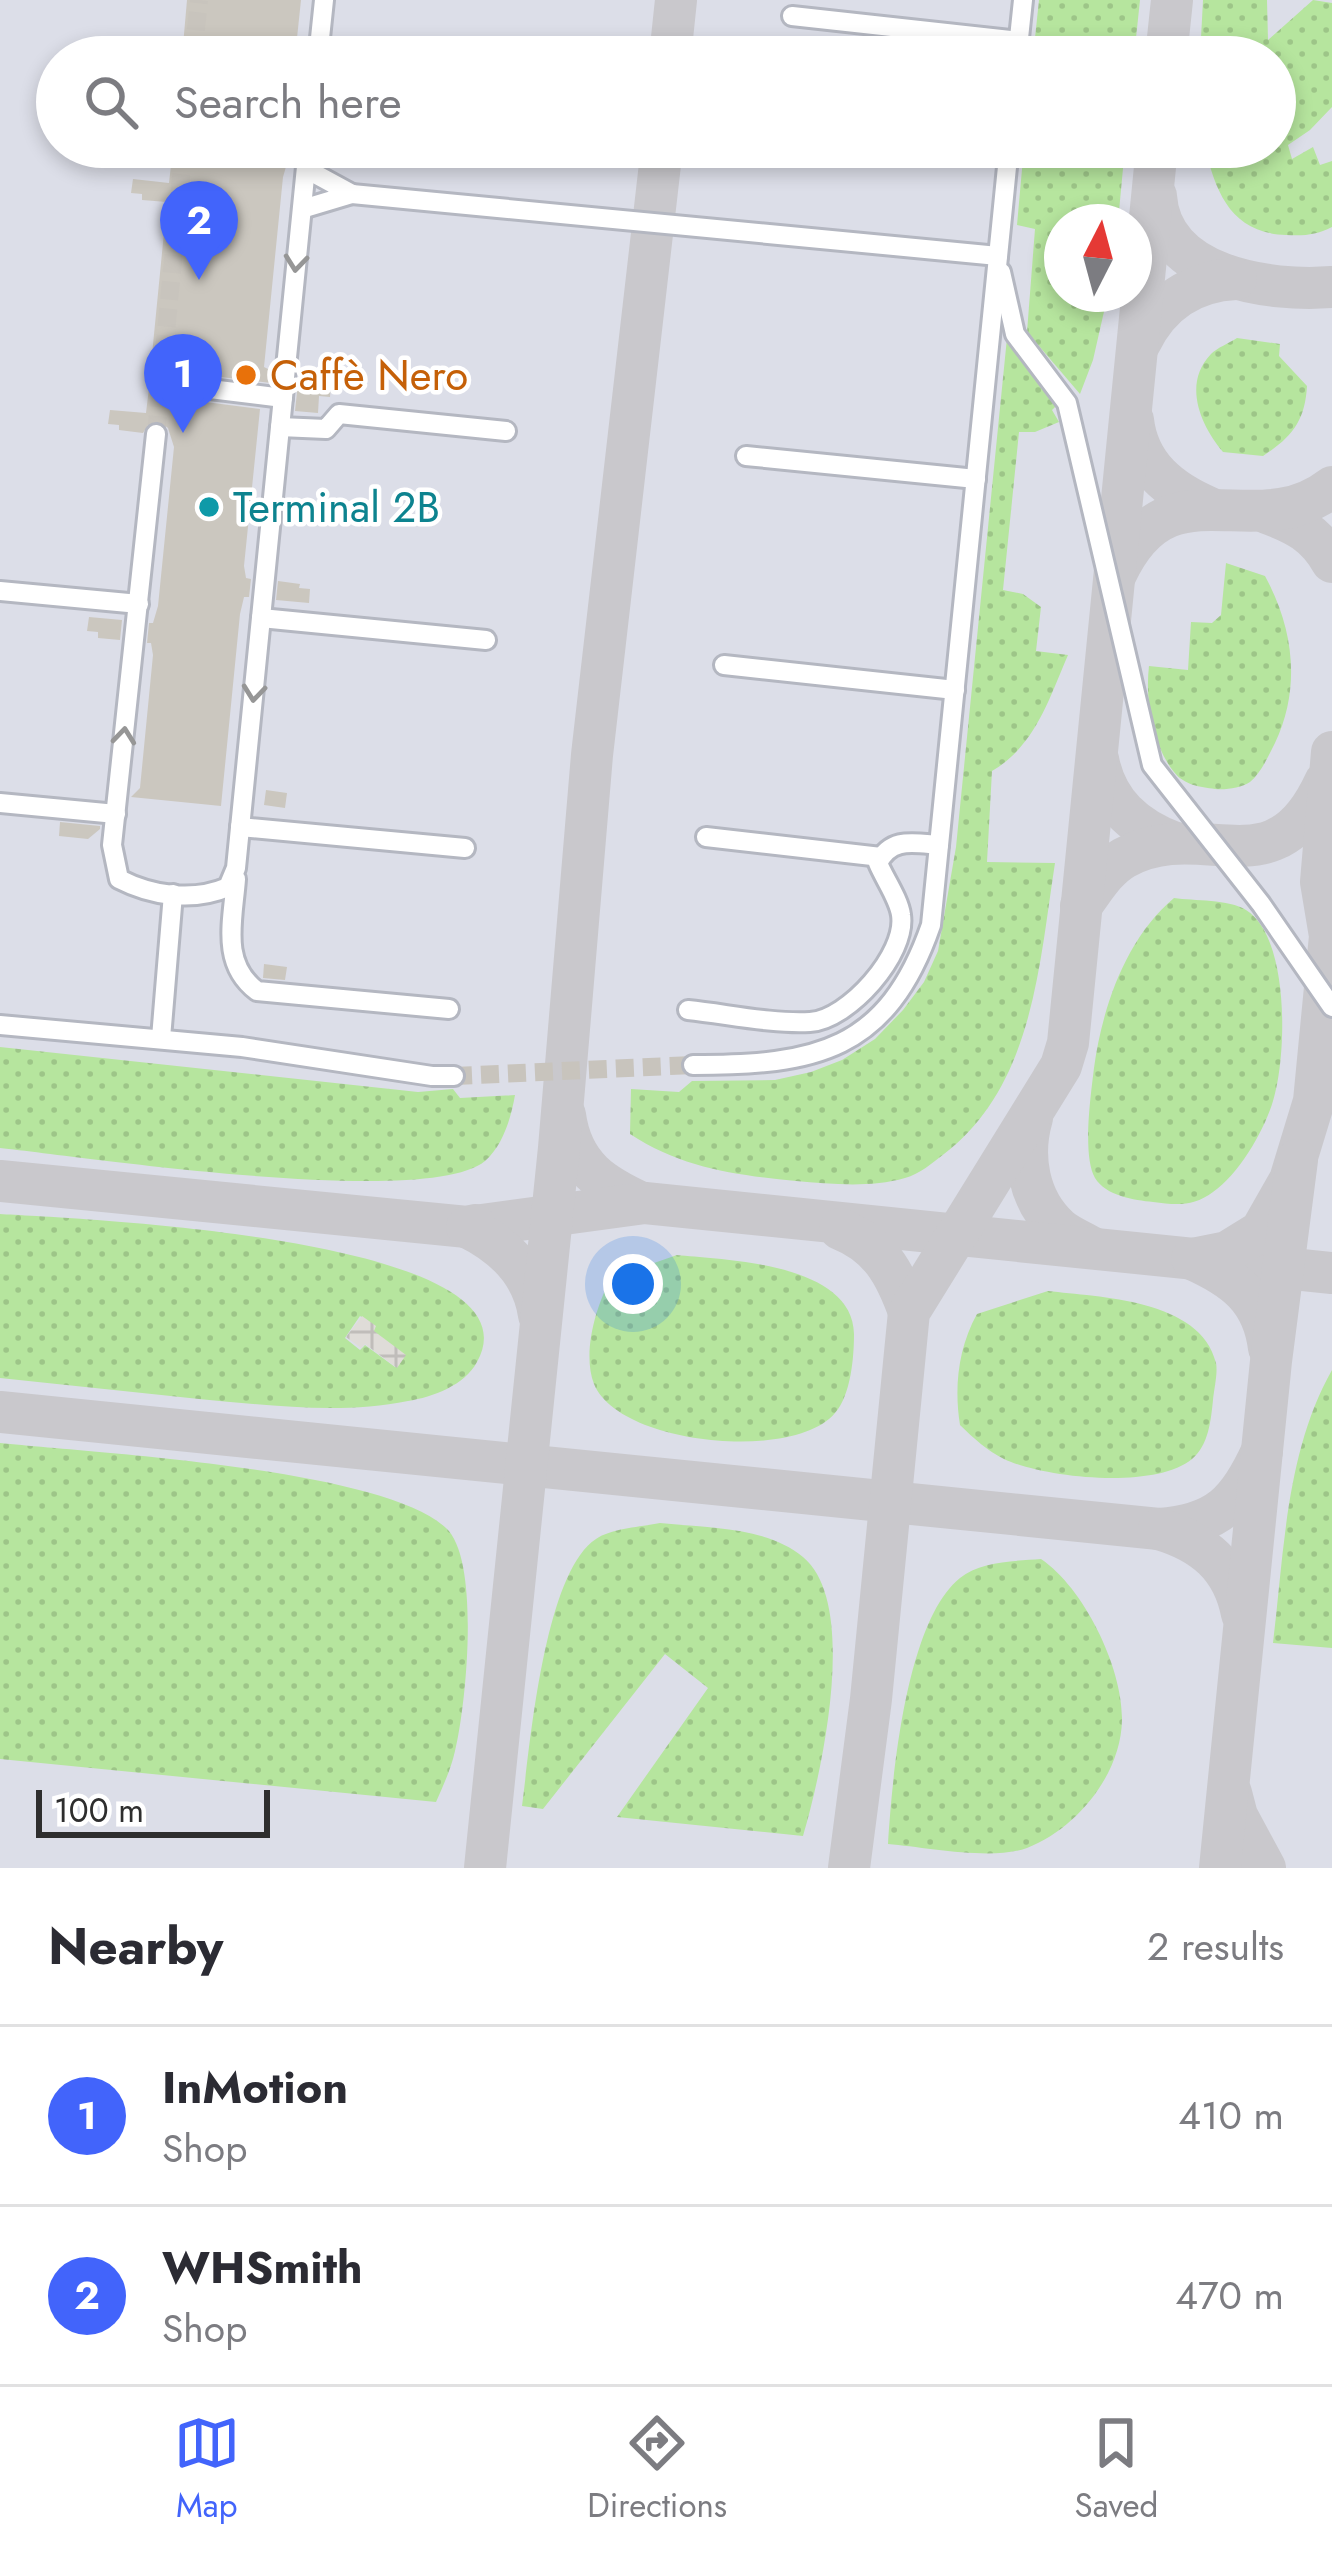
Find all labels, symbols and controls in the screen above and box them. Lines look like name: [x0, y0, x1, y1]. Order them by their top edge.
search box: [36, 36, 1296, 168]
icon: search: [78, 69, 144, 135]
text: Search here: [174, 70, 402, 135]
pin: 2: [160, 181, 238, 280]
north arrow: [1044, 204, 1152, 312]
one-way arrow: [284, 254, 309, 273]
pin: 1: [144, 334, 222, 433]
place label: Caffè Nero: [270, 345, 468, 406]
marker: Caffè Nero: [233, 362, 259, 388]
place label: Terminal 2B: [233, 477, 440, 538]
marker: Terminal 2B: [196, 494, 222, 520]
one-way arrow: [241, 683, 267, 703]
one-way arrow: [111, 727, 137, 746]
your location: [603, 1254, 663, 1314]
scale bar: [36, 1784, 270, 1837]
text: 100 m: [54, 1787, 144, 1834]
text: Nearby: [48, 1909, 223, 1983]
text: 2 results: [1147, 1918, 1284, 1975]
text: InMotion: [162, 2055, 348, 2120]
text: 1: [77, 2087, 97, 2144]
text: 410 m: [1178, 2087, 1284, 2144]
text: Shop: [162, 2120, 247, 2177]
text: WHSmith: [162, 2235, 363, 2300]
text: 2: [74, 2267, 100, 2324]
text: 470 m: [1175, 2267, 1284, 2324]
text: Shop: [162, 2300, 247, 2357]
tab: Map: [174, 2410, 240, 2529]
tab: Directions: [587, 2410, 727, 2529]
tab: Saved: [1075, 2410, 1158, 2529]

